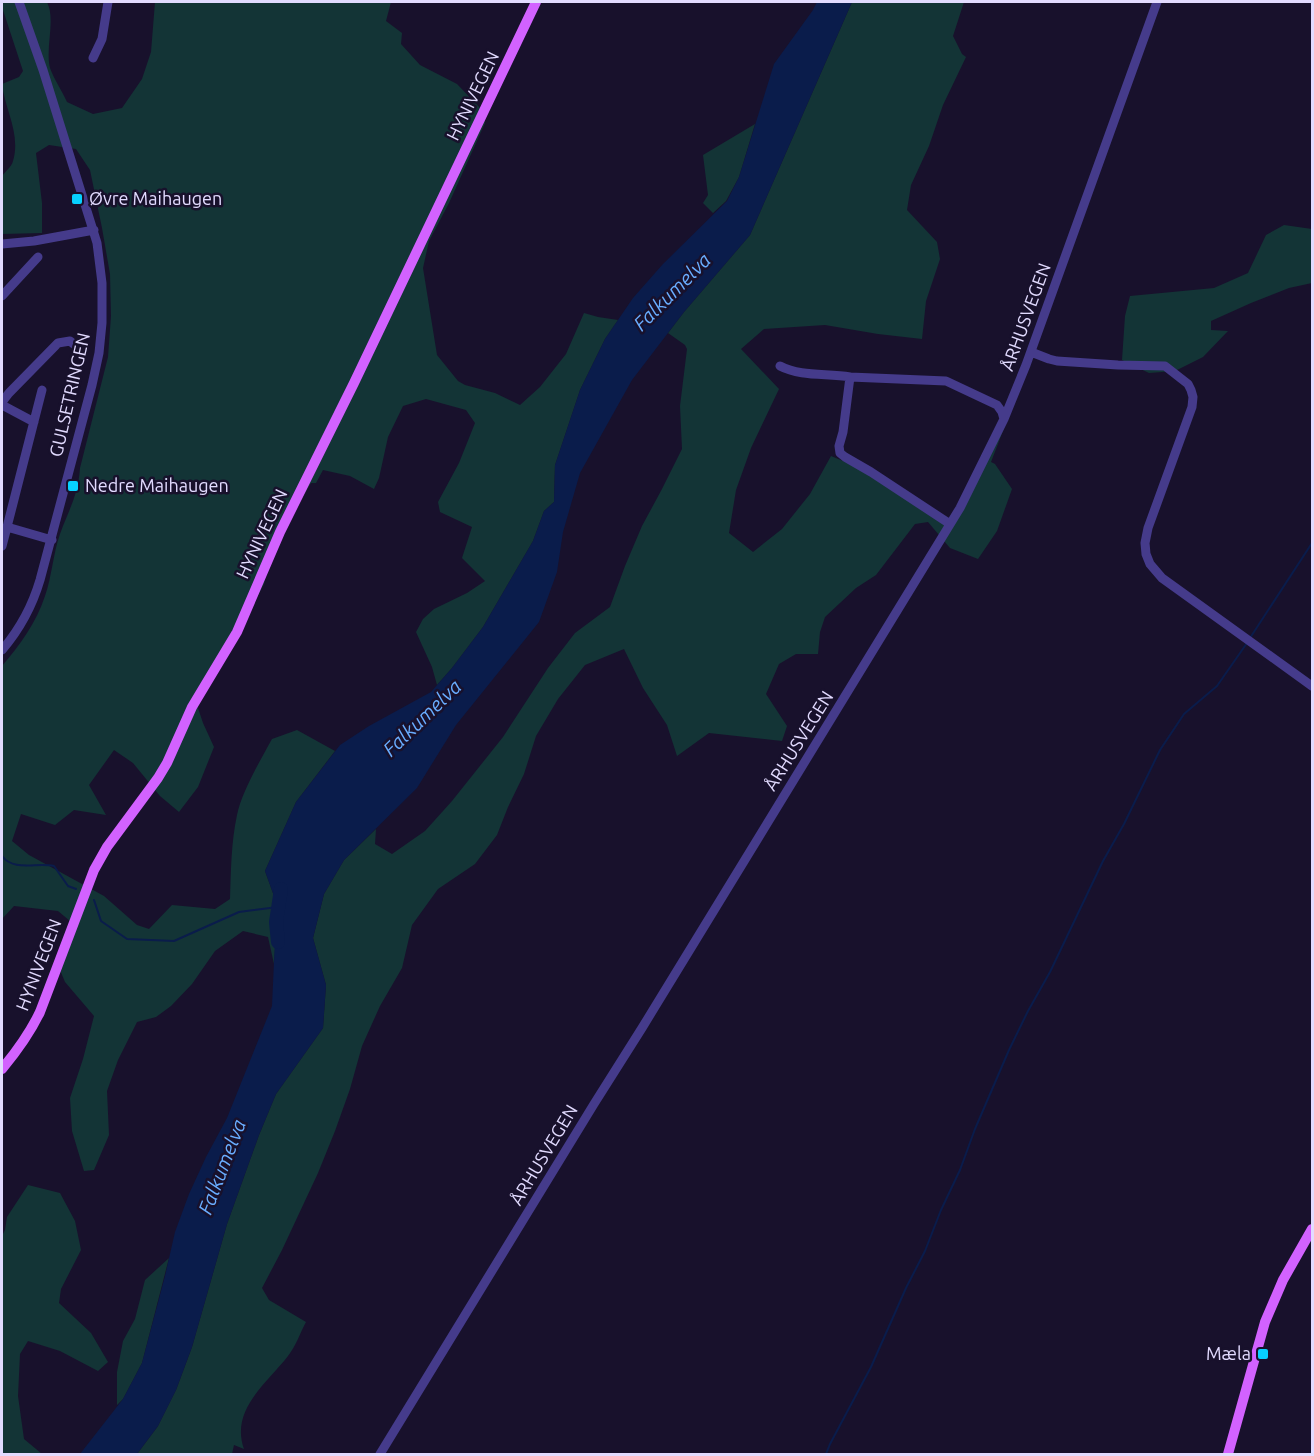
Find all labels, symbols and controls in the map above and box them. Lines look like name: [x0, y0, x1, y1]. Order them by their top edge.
street label: HYNIVEGEN: [442, 48, 502, 143]
place label: Øvre Maihaugen: [89, 188, 222, 208]
marker: Øvre Maihaugen: [70, 192, 84, 206]
water label: Falkumelva: [628, 248, 715, 335]
street label: ÅRHUSVEGEN: [996, 260, 1054, 373]
street label: GULSETRINGEN: [45, 331, 93, 459]
place label: Nedre Maihaugen: [85, 475, 229, 495]
marker: Nedre Maihaugen: [66, 479, 80, 493]
street label: HYNIVEGEN: [232, 486, 291, 582]
water label: Falkumelva: [378, 675, 466, 761]
street label: ÅRHUSVEGEN: [760, 687, 837, 794]
street label: HYNIVEGEN: [11, 916, 65, 1013]
street label: ÅRHUSVEGEN: [505, 1101, 581, 1208]
water label: Falkumelva: [193, 1116, 250, 1218]
place label: Mæla: [1206, 1343, 1251, 1363]
marker: Mæla: [1256, 1347, 1270, 1361]

